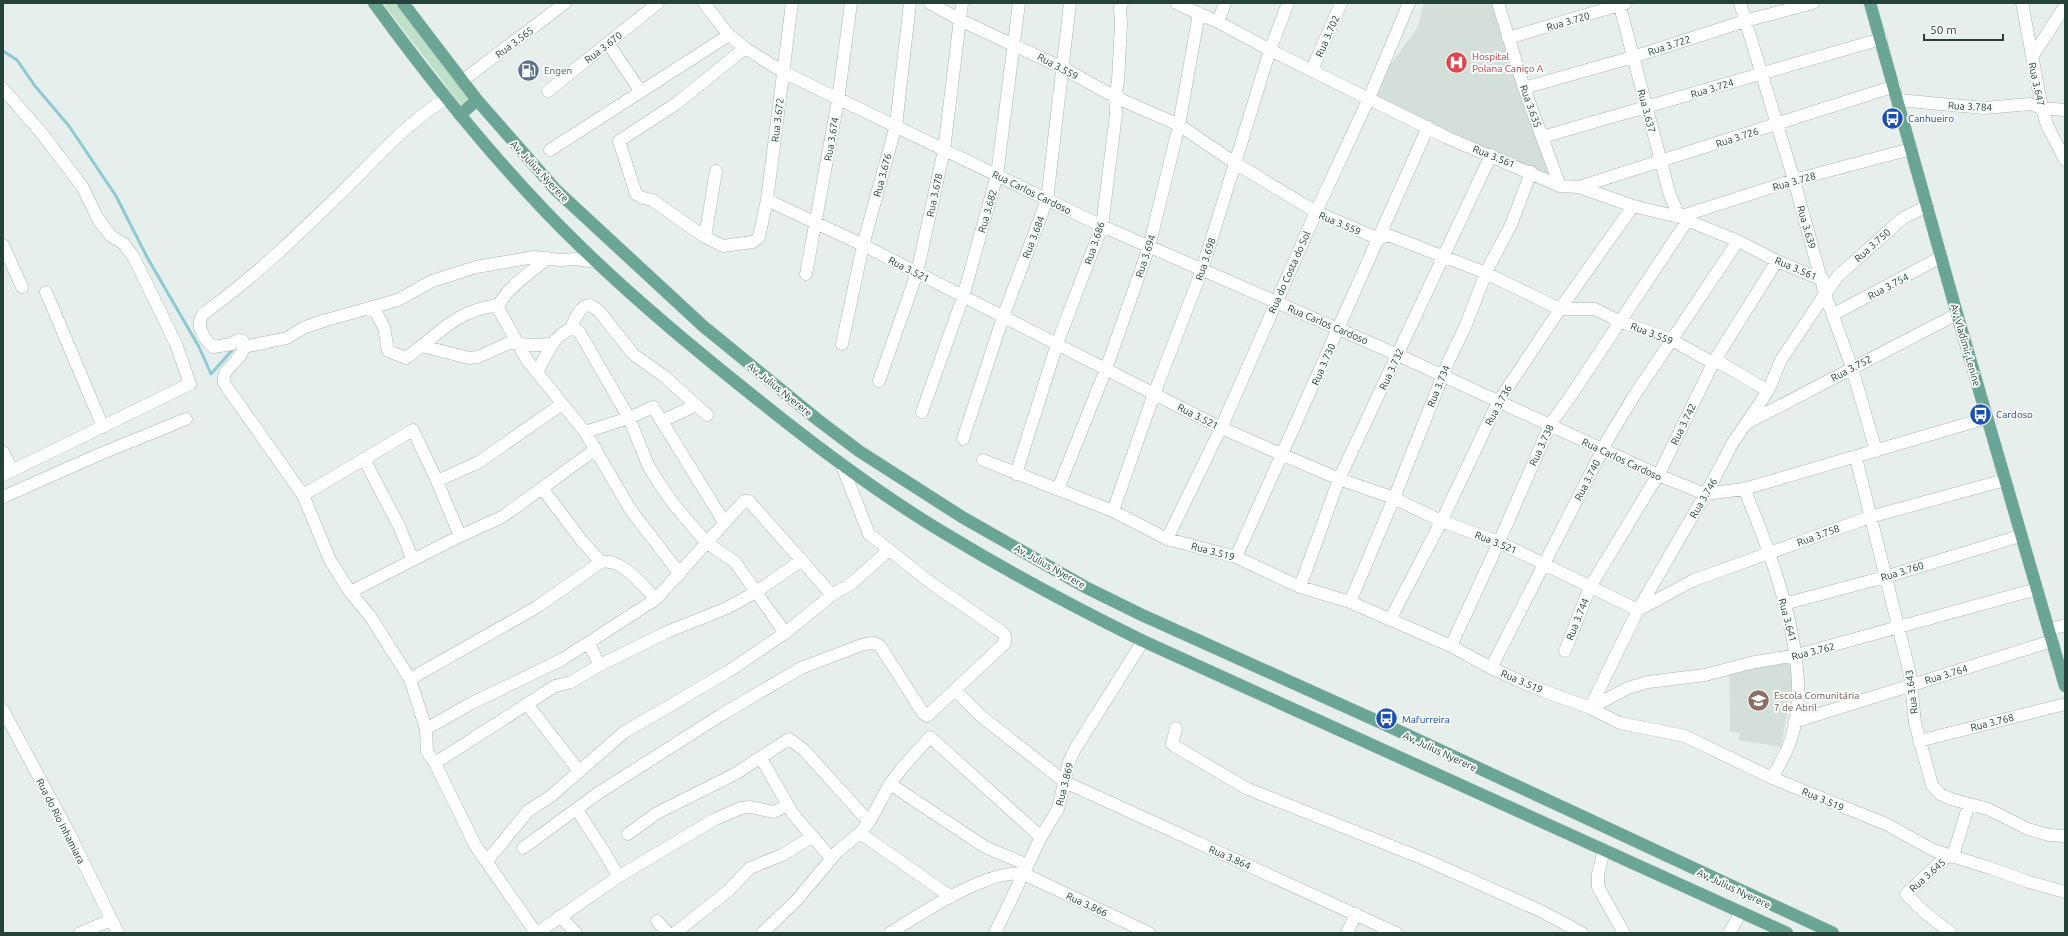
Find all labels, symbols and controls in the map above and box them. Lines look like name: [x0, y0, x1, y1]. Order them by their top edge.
street label: Rua 3.720: [1545, 10, 1591, 33]
street label: Rua 3.702: [1313, 14, 1342, 59]
scale bar: [1924, 16, 2003, 42]
text: 50 m: [1930, 23, 1957, 36]
street label: Rua 3.565: [493, 25, 535, 60]
street label: Rua 3.670: [582, 29, 624, 65]
street label: Rua 3.722: [1646, 33, 1692, 58]
hospital icon: Hospital Polana Caniço A: [1443, 49, 1469, 75]
street label: Rua 3.559: [1036, 51, 1080, 82]
place label: Hospital Polana Caniço A: [1472, 51, 1544, 74]
fuel station icon: Engen: [515, 57, 541, 83]
street label: Rua 3.647: [2027, 61, 2047, 107]
place label: Engen: [544, 65, 572, 76]
street label: Rua 3.724: [1689, 77, 1735, 100]
street label: Rua 3.635: [1518, 83, 1543, 129]
street label: Rua 3.637: [1635, 88, 1658, 134]
street label: Rua 3.672: [769, 97, 786, 143]
street label: Rua 3.784: [1948, 100, 1993, 113]
bus stop icon: Canhueiro: [1880, 105, 1906, 131]
place label: Canhueiro: [1908, 113, 1954, 124]
street label: Rua 3.674: [822, 116, 841, 162]
street label: Rua 3.726: [1714, 125, 1760, 150]
street label: Av. Julius Nyerere: [508, 138, 571, 204]
street label: Rua 3.561: [1471, 143, 1516, 170]
street label: Rua 3.676: [871, 152, 894, 198]
street label: Rua Carlos Cardoso: [990, 169, 1073, 216]
street label: Rua 3.728: [1771, 170, 1817, 193]
street label: Rua 3.678: [924, 172, 945, 218]
street label: Rua 3.682: [976, 188, 999, 234]
street label: Rua 3.639: [1795, 204, 1818, 250]
street label: Rua 3.559: [1317, 210, 1362, 237]
street label: Rua 3.684: [1020, 214, 1047, 260]
street label: Rua 3.686: [1082, 220, 1107, 266]
street label: Rua 3.750: [1852, 226, 1893, 264]
street label: Rua do Costa do Sol: [1266, 229, 1313, 315]
street label: Rua 3.694: [1133, 233, 1158, 279]
street label: Rua 3.698: [1193, 236, 1218, 282]
street label: Rua 3.521: [886, 254, 931, 284]
street label: Rua 3.561: [1773, 255, 1818, 282]
street label: Rua 3.754: [1866, 271, 1911, 302]
street label: Rua Carlos Cardoso: [1286, 302, 1370, 346]
street label: Av. Vladimir Lenine: [1948, 303, 1983, 388]
street label: Rua 3.559: [1629, 320, 1675, 347]
street label: Rua 3.730: [1309, 341, 1338, 387]
street label: Rua 3.732: [1377, 347, 1406, 392]
street label: Rua 3.752: [1829, 353, 1873, 384]
street label: Av. Julius Nyerere: [745, 360, 814, 419]
street label: Rua 3.734: [1425, 363, 1452, 409]
street label: Rua 3.736: [1483, 383, 1514, 427]
street label: Rua 3.521: [1175, 401, 1220, 431]
bus stop icon: Cardoso: [1967, 401, 1993, 427]
street label: Rua 3.742: [1669, 402, 1698, 447]
place label: Cardoso: [1996, 409, 2033, 420]
street label: Rua 3.738: [1527, 422, 1556, 468]
street label: Rua Carlos Cardoso: [1580, 436, 1663, 483]
street label: Rua 3.740: [1572, 458, 1603, 503]
street label: Rua 3.746: [1688, 476, 1719, 520]
street label: Rua 3.758: [1795, 523, 1841, 548]
street label: Rua 3.521: [1473, 529, 1518, 556]
street label: Rua 3.519: [1190, 540, 1236, 563]
street label: Av. Julius Nyerere: [1012, 542, 1087, 591]
street label: Rua 3.760: [1879, 560, 1925, 583]
street label: Rua 3.744: [1564, 596, 1591, 642]
street label: Rua 3.641: [1776, 597, 1799, 643]
street label: Rua 3.762: [1790, 641, 1836, 662]
street label: Rua 3.764: [1923, 663, 1969, 686]
street label: Rua 3.519: [1499, 668, 1544, 695]
street label: Rua 3.643: [1903, 669, 1920, 715]
school or university icon: Escola Comunitária 7 de Abril: [1746, 688, 1772, 714]
place label: Escola Comunitária 7 de Abril: [1774, 690, 1859, 713]
bus stop icon: Mafurreira: [1374, 706, 1400, 732]
street label: Rua 3.768: [1969, 712, 2015, 733]
place label: Mafurreira: [1402, 714, 1450, 725]
street label: Av. Julius Nyerere: [1401, 730, 1478, 773]
street label: Rua 3.869: [1054, 761, 1075, 807]
street label: Rua do Rio Inhamiara: [34, 777, 87, 866]
street label: Rua 3.519: [1800, 786, 1845, 813]
street label: Rua 3.864: [1207, 843, 1253, 872]
street label: Rua 3.645: [1907, 856, 1948, 894]
street label: Av. Julius Nyerere: [1695, 867, 1772, 910]
street label: Rua 3.866: [1064, 890, 1110, 919]

